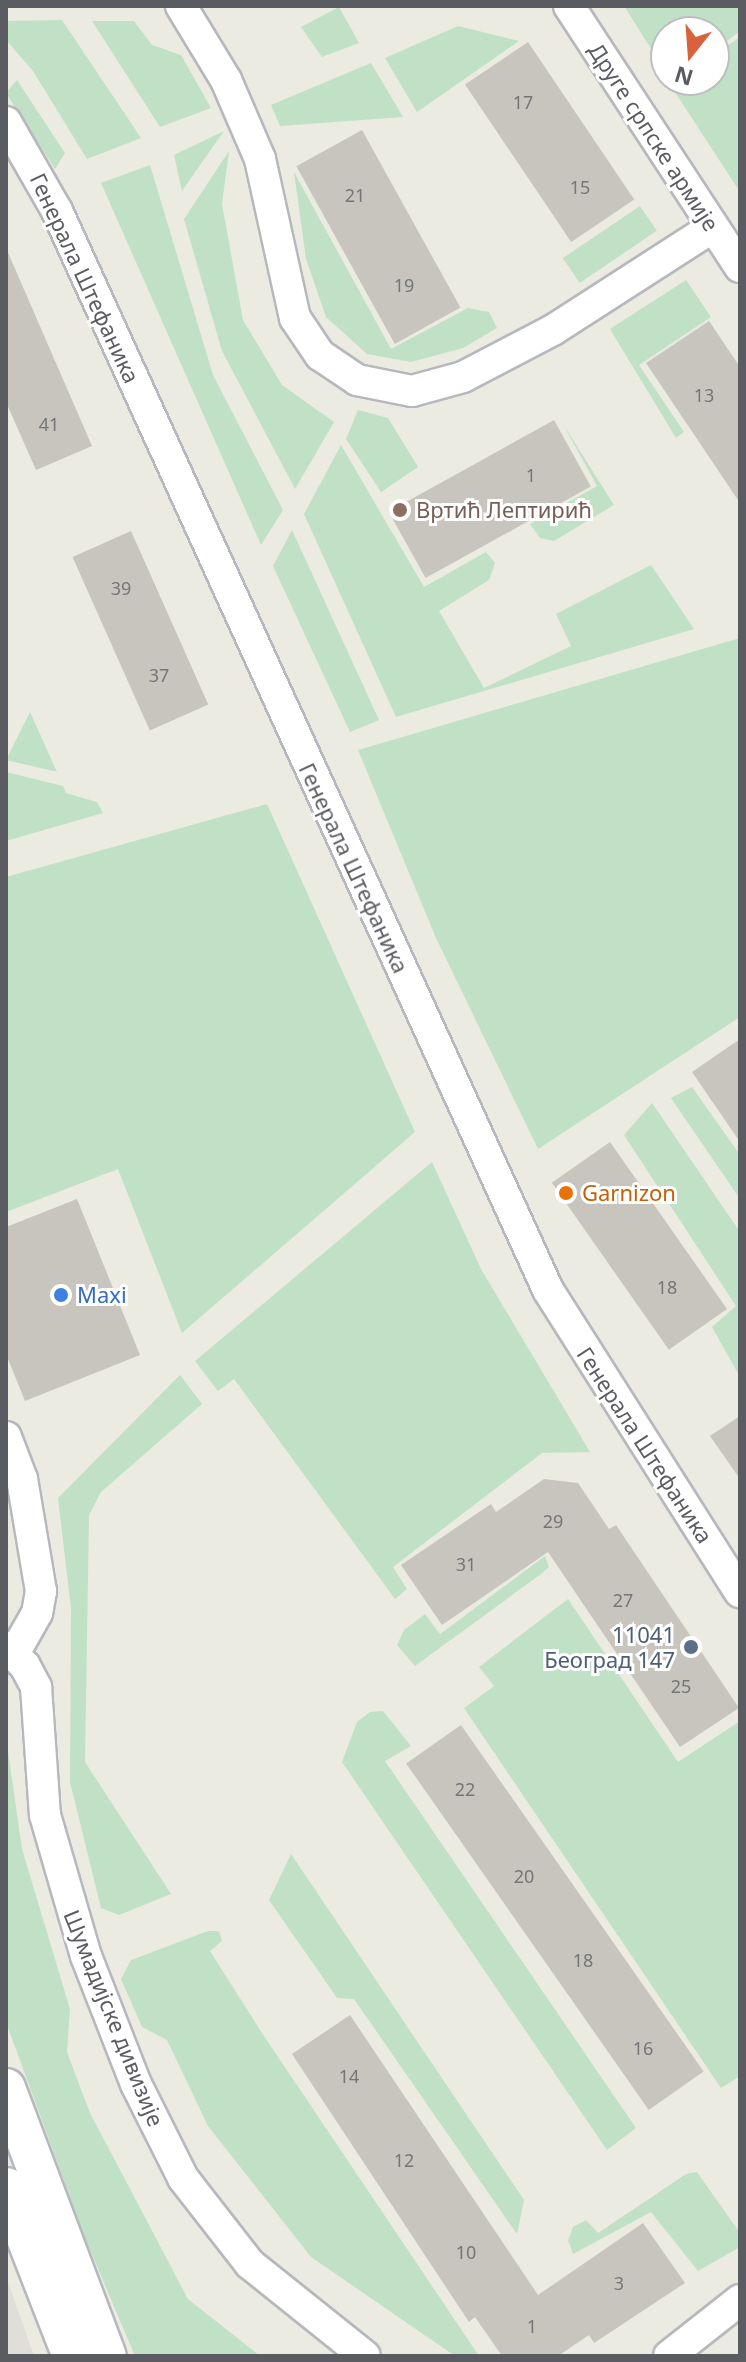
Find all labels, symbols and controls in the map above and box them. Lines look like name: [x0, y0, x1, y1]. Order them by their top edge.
north arrow: [650, 16, 730, 96]
street label: Друге српске армије: [583, 38, 725, 236]
text: N: [671, 60, 697, 94]
house number: 17: [513, 91, 533, 113]
street label: Генерала Штефаника: [25, 169, 145, 387]
house number: 15: [570, 176, 590, 198]
house number: 21: [345, 184, 365, 206]
house number: 19: [394, 274, 414, 296]
house number: 13: [694, 384, 714, 406]
house number: 41: [39, 413, 59, 435]
house number: 1: [526, 464, 536, 486]
place label: Вртић Лептирић: [416, 497, 592, 523]
marker: Вртић Лептирић: [391, 501, 409, 519]
house number: 39: [111, 577, 131, 599]
house number: 37: [149, 664, 169, 686]
street label: Генерала Штефаника: [294, 759, 414, 977]
place label: Garnizon: [582, 1180, 676, 1206]
marker: Garnizon: [557, 1184, 575, 1202]
house number: 18: [657, 1276, 677, 1298]
place label: Maxi: [77, 1282, 127, 1308]
marker: Maxi: [52, 1286, 70, 1304]
street label: Генерала Штефаника: [572, 1342, 718, 1548]
house number: 29: [543, 1510, 563, 1532]
house number: 31: [456, 1553, 476, 1575]
house number: 27: [613, 1589, 633, 1611]
place label: 11041 Београд 147: [544, 1621, 675, 1672]
marker: 11041 Београд 147: [682, 1638, 700, 1656]
house number: 25: [671, 1675, 691, 1697]
house number: 22: [455, 1778, 475, 1800]
house number: 20: [514, 1865, 534, 1887]
street label: Шумадијске дивизије: [58, 1906, 170, 2130]
house number: 18: [573, 1949, 593, 1971]
house number: 16: [633, 2037, 653, 2059]
house number: 14: [339, 2065, 359, 2087]
house number: 12: [394, 2149, 414, 2171]
house number: 10: [456, 2241, 476, 2263]
house number: 3: [614, 2272, 624, 2294]
house number: 1: [527, 2315, 537, 2337]

